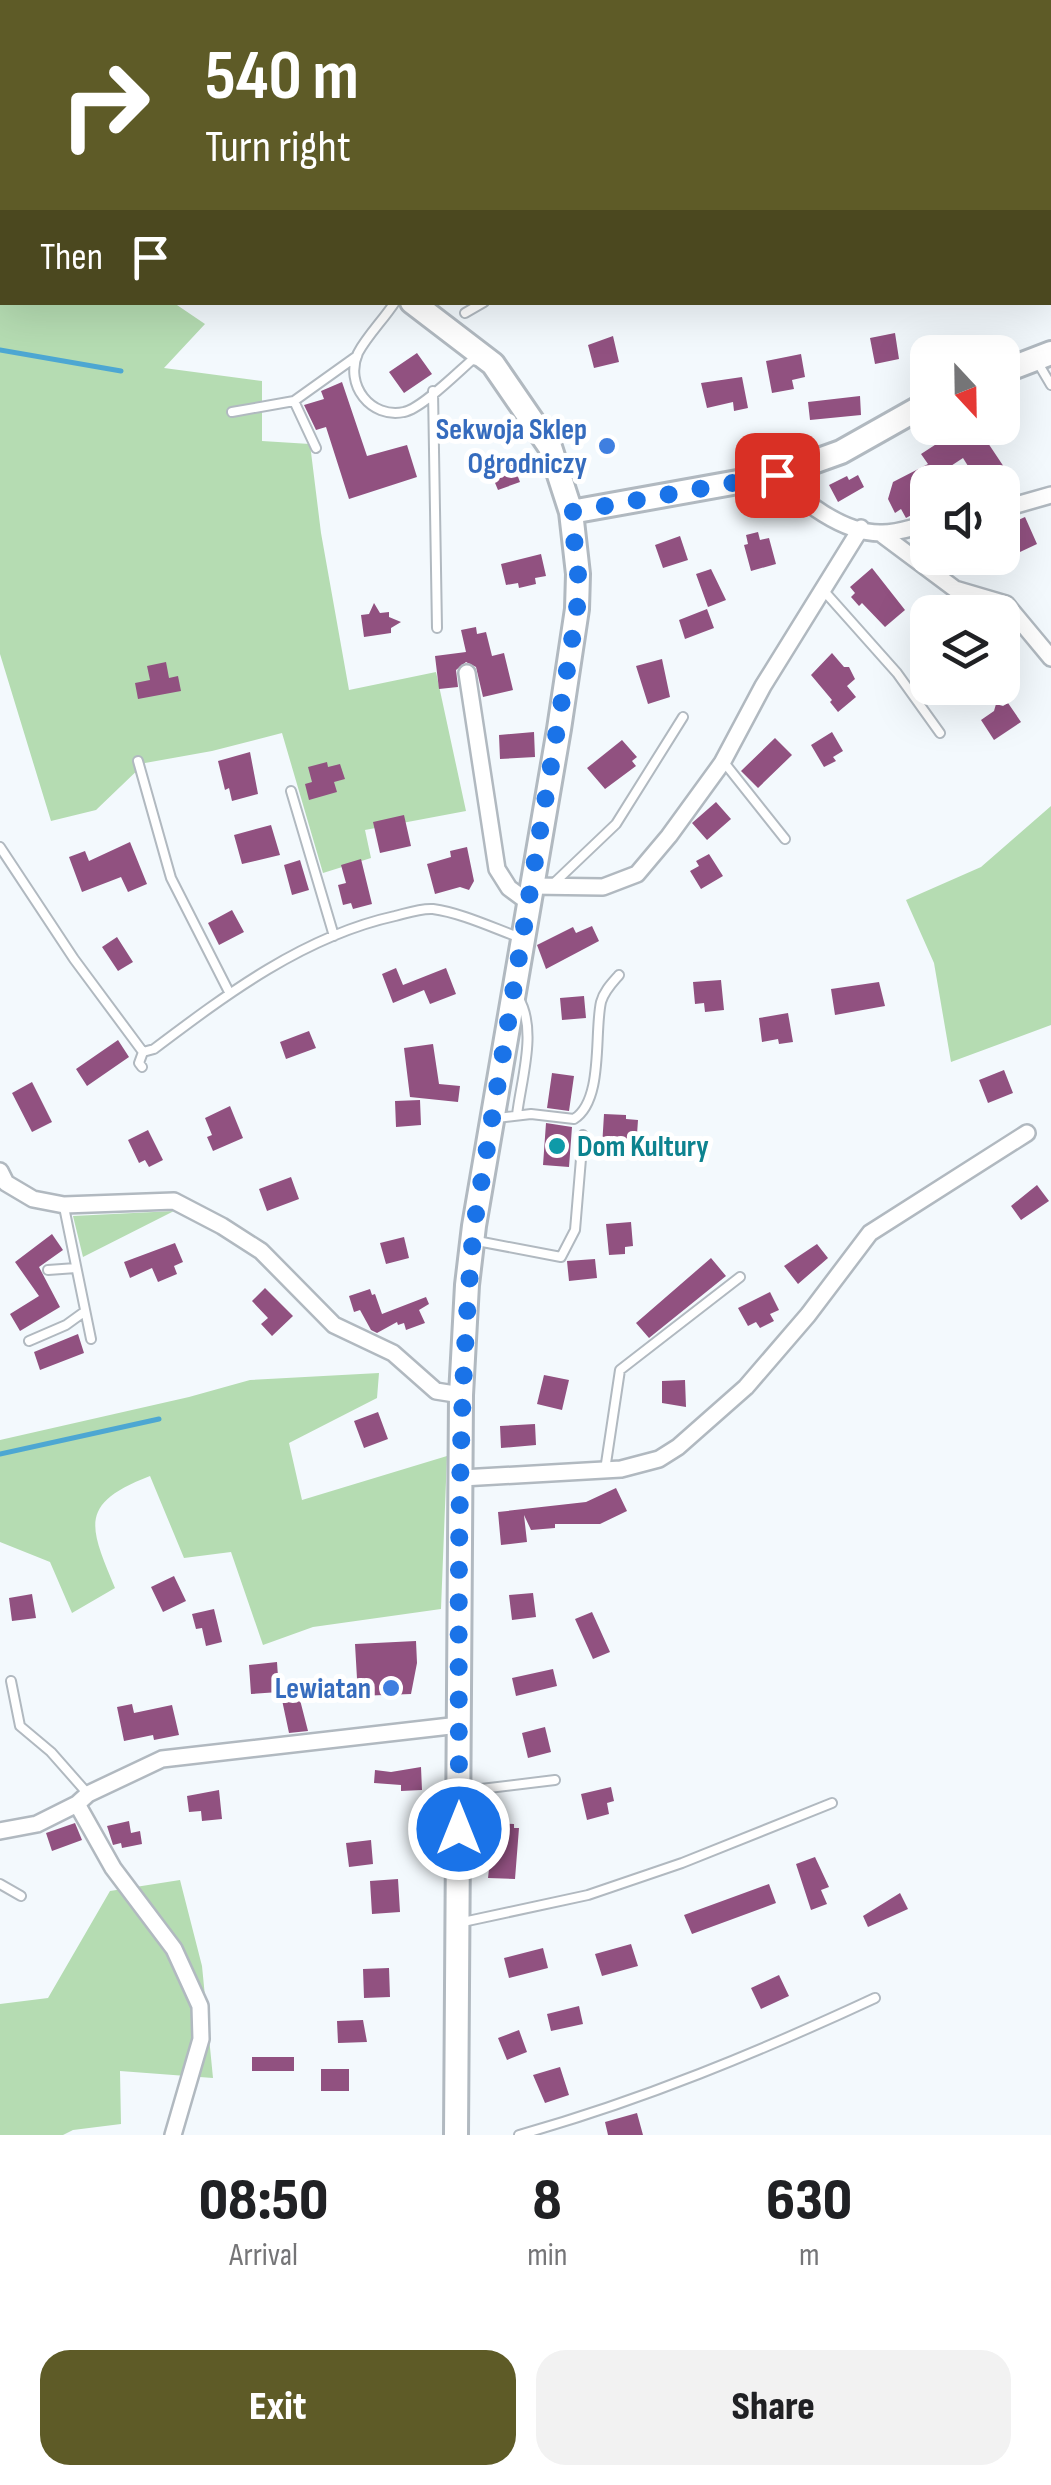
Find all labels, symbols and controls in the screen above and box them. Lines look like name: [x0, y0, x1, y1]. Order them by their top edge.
text: 540 m: [205, 35, 359, 119]
icon: right: [40, 40, 170, 170]
text: Turn right: [205, 120, 351, 175]
icon: arrive: [123, 230, 178, 285]
text: Then: [40, 235, 103, 280]
north arrow: [910, 335, 1020, 445]
map controls: [910, 335, 1020, 705]
place label: Sekwoja Sklep Ogrodniczy: [436, 412, 588, 482]
pin: [735, 433, 820, 518]
marker: Sekwoja Sklep Ogrodniczy: [596, 435, 618, 457]
icon: arrive: [750, 448, 805, 503]
button: sound: [910, 465, 1020, 575]
button: layers: [910, 595, 1020, 705]
place label: Dom Kultury: [577, 1129, 709, 1165]
marker: Dom Kultury: [546, 1135, 568, 1157]
place label: Lewiatan: [275, 1671, 371, 1707]
marker: Lewiatan: [380, 1677, 402, 1699]
position arrow: [407, 1777, 511, 1881]
text: 08:50: [199, 2165, 328, 2237]
text: 8: [533, 2165, 562, 2237]
text: 630: [766, 2165, 852, 2237]
text: Arrival: [229, 2236, 298, 2275]
text: min: [527, 2236, 567, 2275]
text: m: [799, 2236, 819, 2275]
button: Exit: [40, 2350, 516, 2465]
button: Share: [536, 2350, 1011, 2465]

